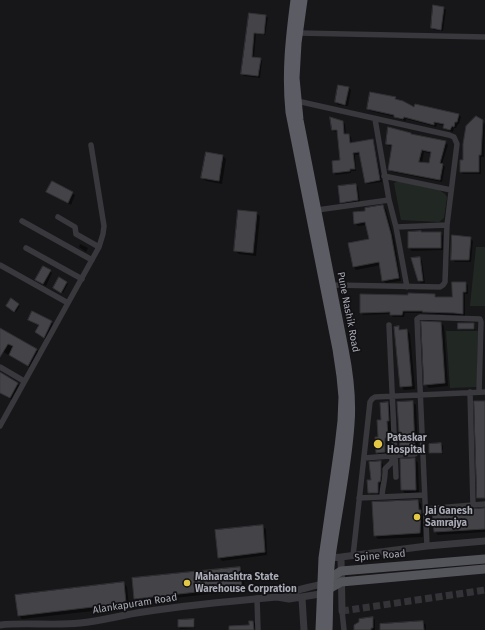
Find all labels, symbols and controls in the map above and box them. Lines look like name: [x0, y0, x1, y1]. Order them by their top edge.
street label: Pune Nashik Road: [334, 271, 362, 353]
place label: Pataskar Hospital: [387, 432, 427, 456]
marker: Pataskar Hospital: [372, 438, 384, 450]
place label: Jai Ganesh Samrajya: [425, 505, 473, 528]
marker: Jai Ganesh Samrajya: [412, 512, 422, 522]
street label: Spine Road: [354, 548, 406, 564]
place label: Maharashtra State Warehouse Corpration: [195, 571, 297, 594]
marker: Maharashtra State Warehouse Corpration: [182, 578, 192, 588]
street label: Alankapuram Road: [92, 591, 178, 617]

